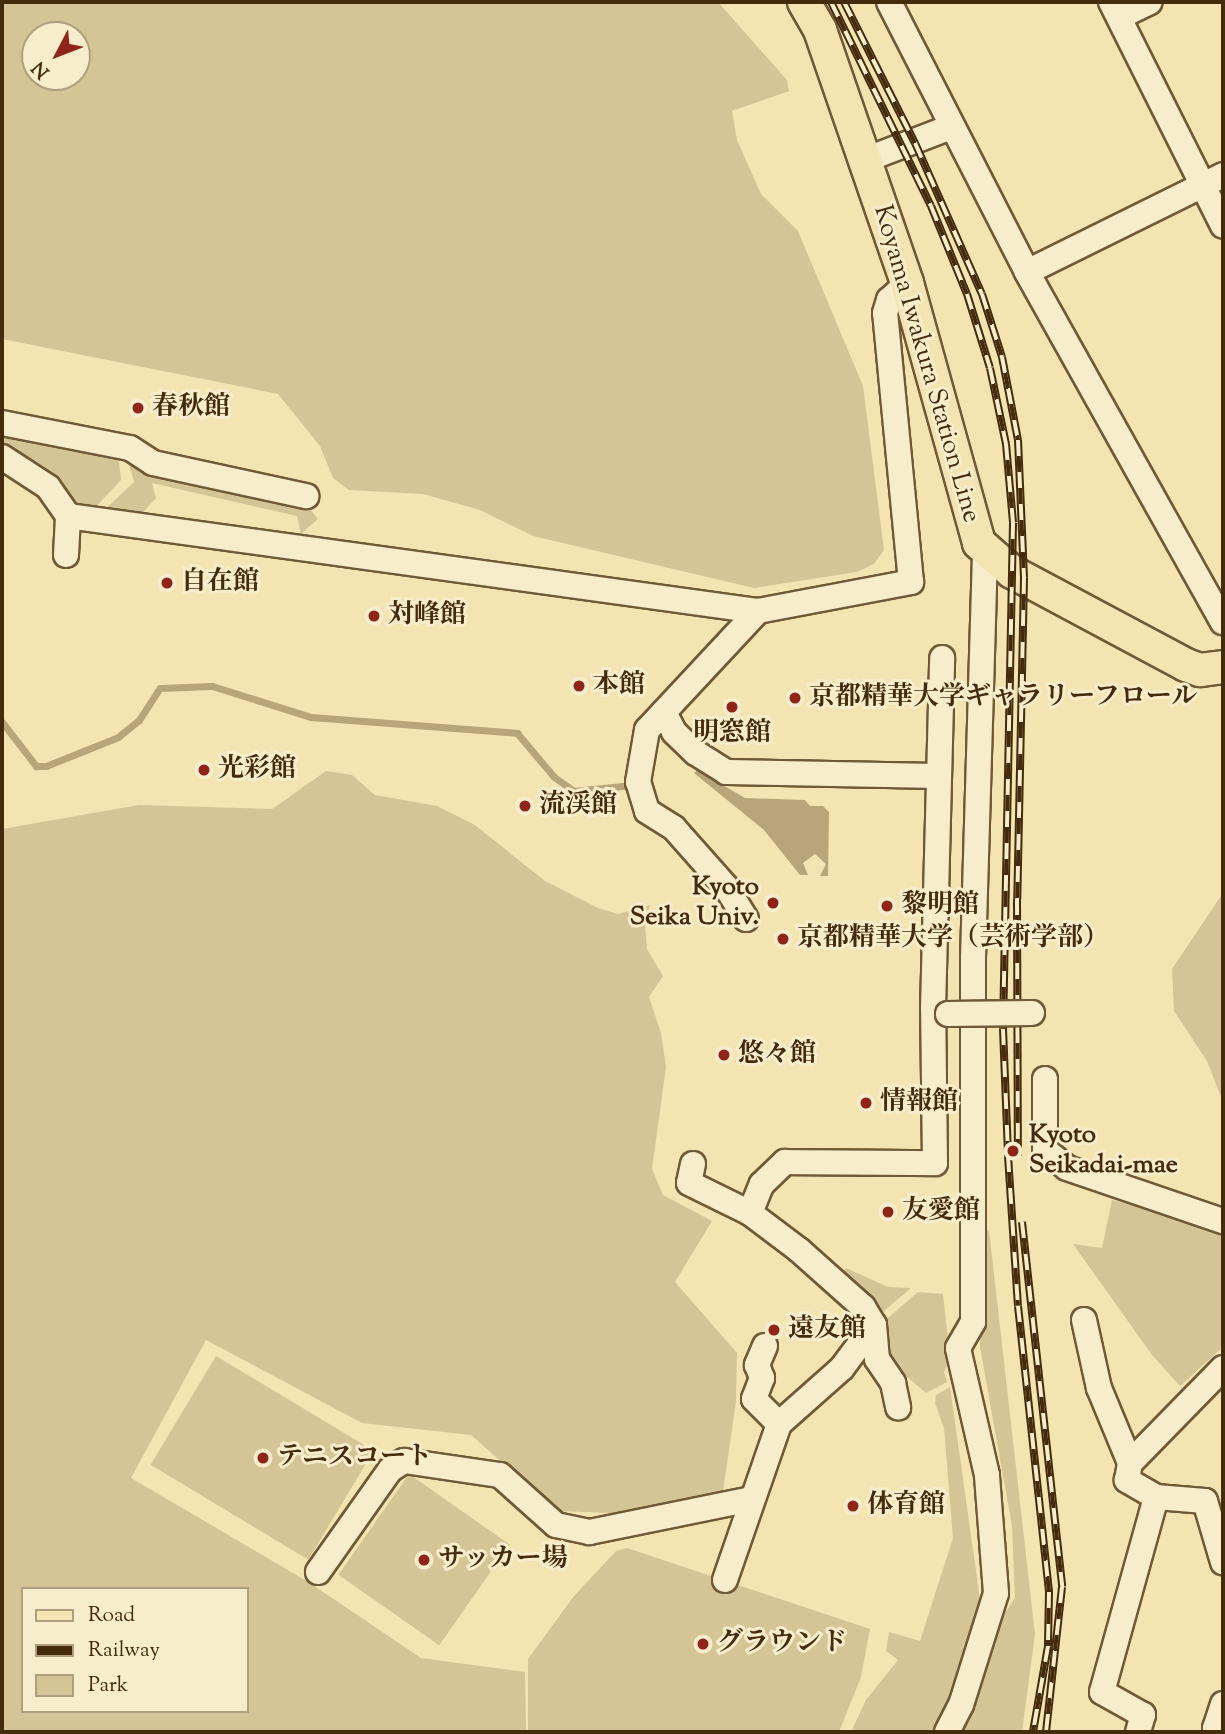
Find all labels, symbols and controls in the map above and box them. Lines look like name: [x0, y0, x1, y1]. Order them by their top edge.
north arrow: [21, 21, 91, 91]
text: N: [26, 54, 57, 84]
street label: Koyama Iwakura Station Line: [866, 202, 986, 526]
place label: 春秋館: [152, 392, 230, 424]
marker: 春秋館: [130, 400, 146, 416]
place label: 自在館: [181, 567, 259, 599]
marker: 自在館: [159, 575, 175, 591]
place label: 対峰館: [388, 600, 466, 632]
marker: 対峰館: [366, 608, 382, 624]
place label: 本館: [593, 670, 645, 702]
marker: 本館: [571, 678, 587, 694]
place label: 京都精華大学ギャラリーフロール: [809, 682, 1199, 714]
marker: 京都精華大学ギャラリーフロール: [787, 690, 803, 706]
marker: 明窓館: [724, 699, 740, 715]
place label: 明窓館: [693, 718, 771, 750]
place label: 光彩館: [218, 754, 296, 786]
marker: 光彩館: [196, 762, 212, 778]
place label: 流渓館: [539, 790, 617, 822]
marker: 流渓館: [517, 798, 533, 814]
place label: Kyoto Seika Univ.: [630, 872, 759, 934]
place label: 黎明館: [901, 890, 979, 922]
marker: Kyoto Seika Univ.: [765, 895, 781, 911]
marker: 黎明館: [879, 898, 895, 914]
place label: 京都精華大学（芸術学部）: [797, 923, 1109, 955]
marker: 京都精華大学（芸術学部）: [775, 931, 791, 947]
place label: 悠々館: [738, 1039, 816, 1071]
marker: 悠々館: [716, 1047, 732, 1063]
place label: 情報館: [880, 1087, 958, 1119]
marker: 情報館: [858, 1095, 874, 1111]
place label: Kyoto Seikadai-mae: [1029, 1120, 1178, 1182]
marker: Kyoto Seikadai-mae: [1003, 1141, 1023, 1161]
place label: 友愛館: [902, 1196, 980, 1228]
marker: 友愛館: [880, 1204, 896, 1220]
place label: 遠友館: [788, 1314, 866, 1346]
marker: 遠友館: [766, 1322, 782, 1338]
place label: テニスコート: [277, 1442, 433, 1474]
marker: テニスコート: [255, 1450, 271, 1466]
place label: 体育館: [867, 1490, 945, 1522]
marker: 体育館: [845, 1498, 861, 1514]
place label: サッカー場: [438, 1544, 568, 1576]
marker: サッカー場: [416, 1552, 432, 1568]
legend: [21, 1587, 248, 1713]
text: Road: [88, 1601, 135, 1631]
place label: グラウンド: [717, 1628, 847, 1660]
text: Railway: [88, 1636, 160, 1666]
marker: グラウンド: [695, 1636, 711, 1652]
text: Park: [88, 1671, 128, 1701]

